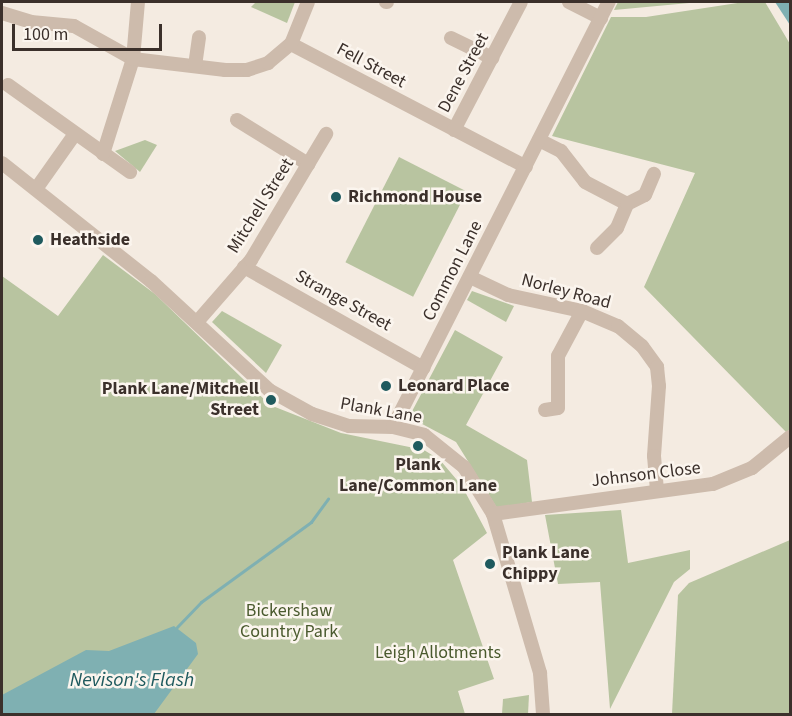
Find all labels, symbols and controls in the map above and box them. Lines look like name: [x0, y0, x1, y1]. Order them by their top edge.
scale bar: [15, 12, 165, 50]
text: 100 m: [23, 22, 68, 47]
street label: Dene Street: [434, 29, 494, 117]
street label: Fell Street: [333, 39, 409, 93]
street label: Mitchell Street: [223, 154, 299, 258]
place label: Richmond House: [348, 186, 482, 208]
marker: Richmond House: [329, 190, 343, 204]
street label: Common Lane: [418, 217, 488, 325]
place label: Heathside: [50, 229, 130, 251]
marker: Heathside: [31, 233, 45, 247]
street label: Strange Street: [291, 266, 395, 336]
street label: Norley Road: [519, 270, 613, 314]
place label: Leonard Place: [398, 375, 510, 397]
place label: Plank Lane/Mitchell Street: [102, 379, 259, 422]
marker: Leonard Place: [379, 379, 393, 393]
marker: Plank Lane/Mitchell Street: [264, 393, 278, 407]
street label: Plank Lane: [338, 393, 424, 429]
marker: Plank Lane/Common Lane: [411, 439, 425, 453]
place label: Plank Lane/Common Lane: [339, 455, 497, 498]
street label: Johnson Close: [590, 458, 702, 492]
place label: Plank Lane Chippy: [502, 543, 590, 586]
marker: Plank Lane Chippy: [483, 557, 497, 571]
park label: Bickershaw Country Park: [240, 601, 338, 644]
park label: Leigh Allotments: [375, 642, 501, 664]
water label: Nevison's Flash: [70, 668, 194, 692]

